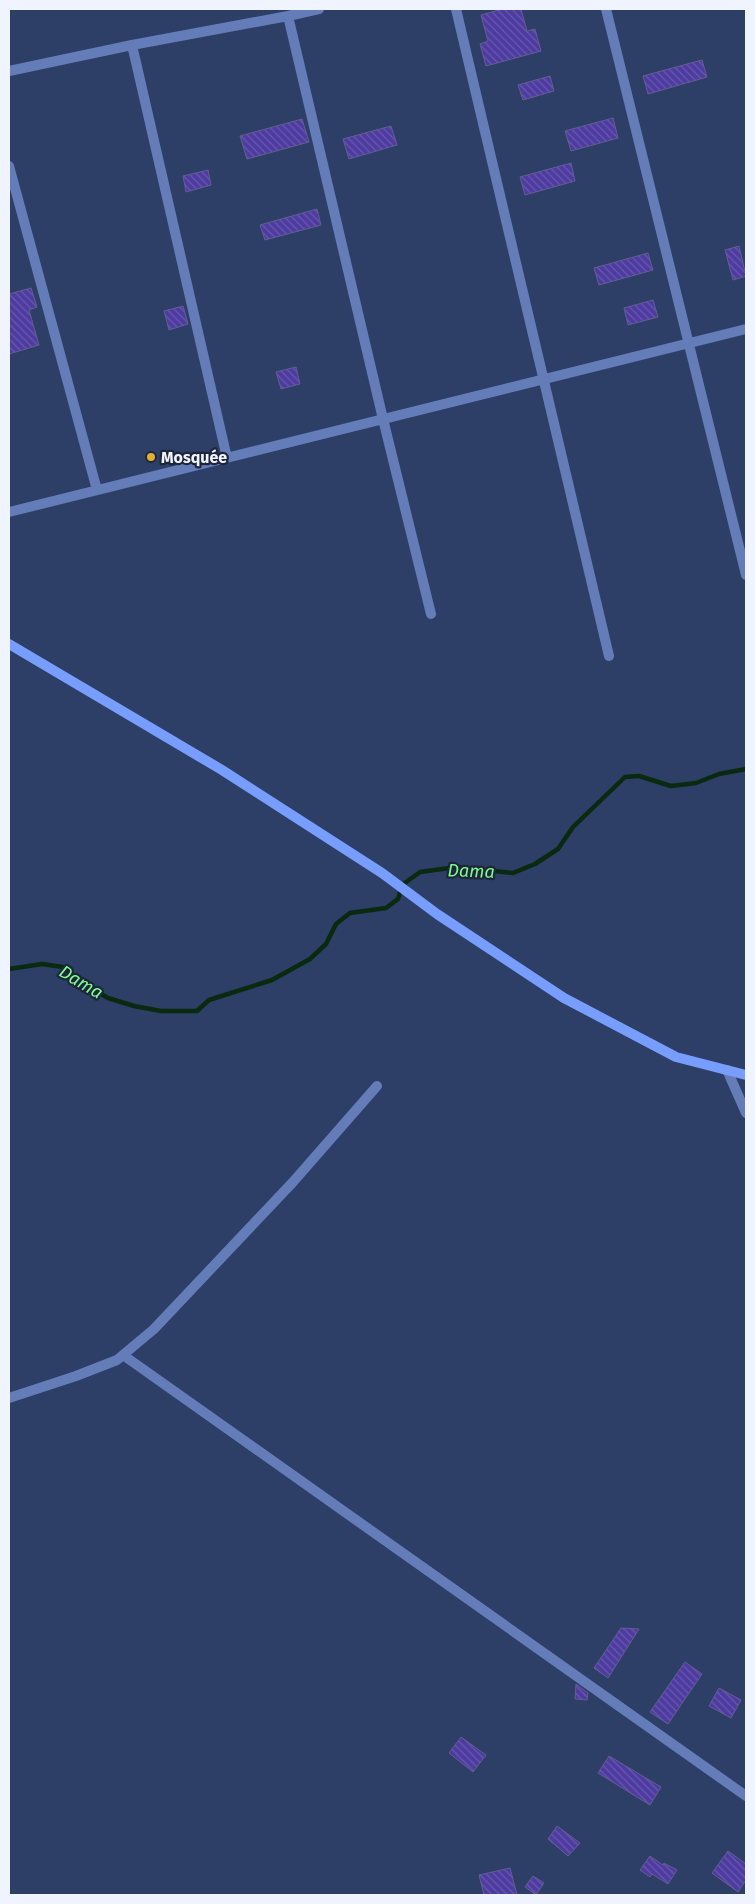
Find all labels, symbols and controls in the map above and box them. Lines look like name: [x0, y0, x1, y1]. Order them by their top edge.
place label: Mosquée: [161, 448, 227, 467]
marker: Mosquée: [145, 451, 157, 463]
water label: Dama: [447, 859, 495, 883]
water label: Dama: [55, 960, 107, 1004]

